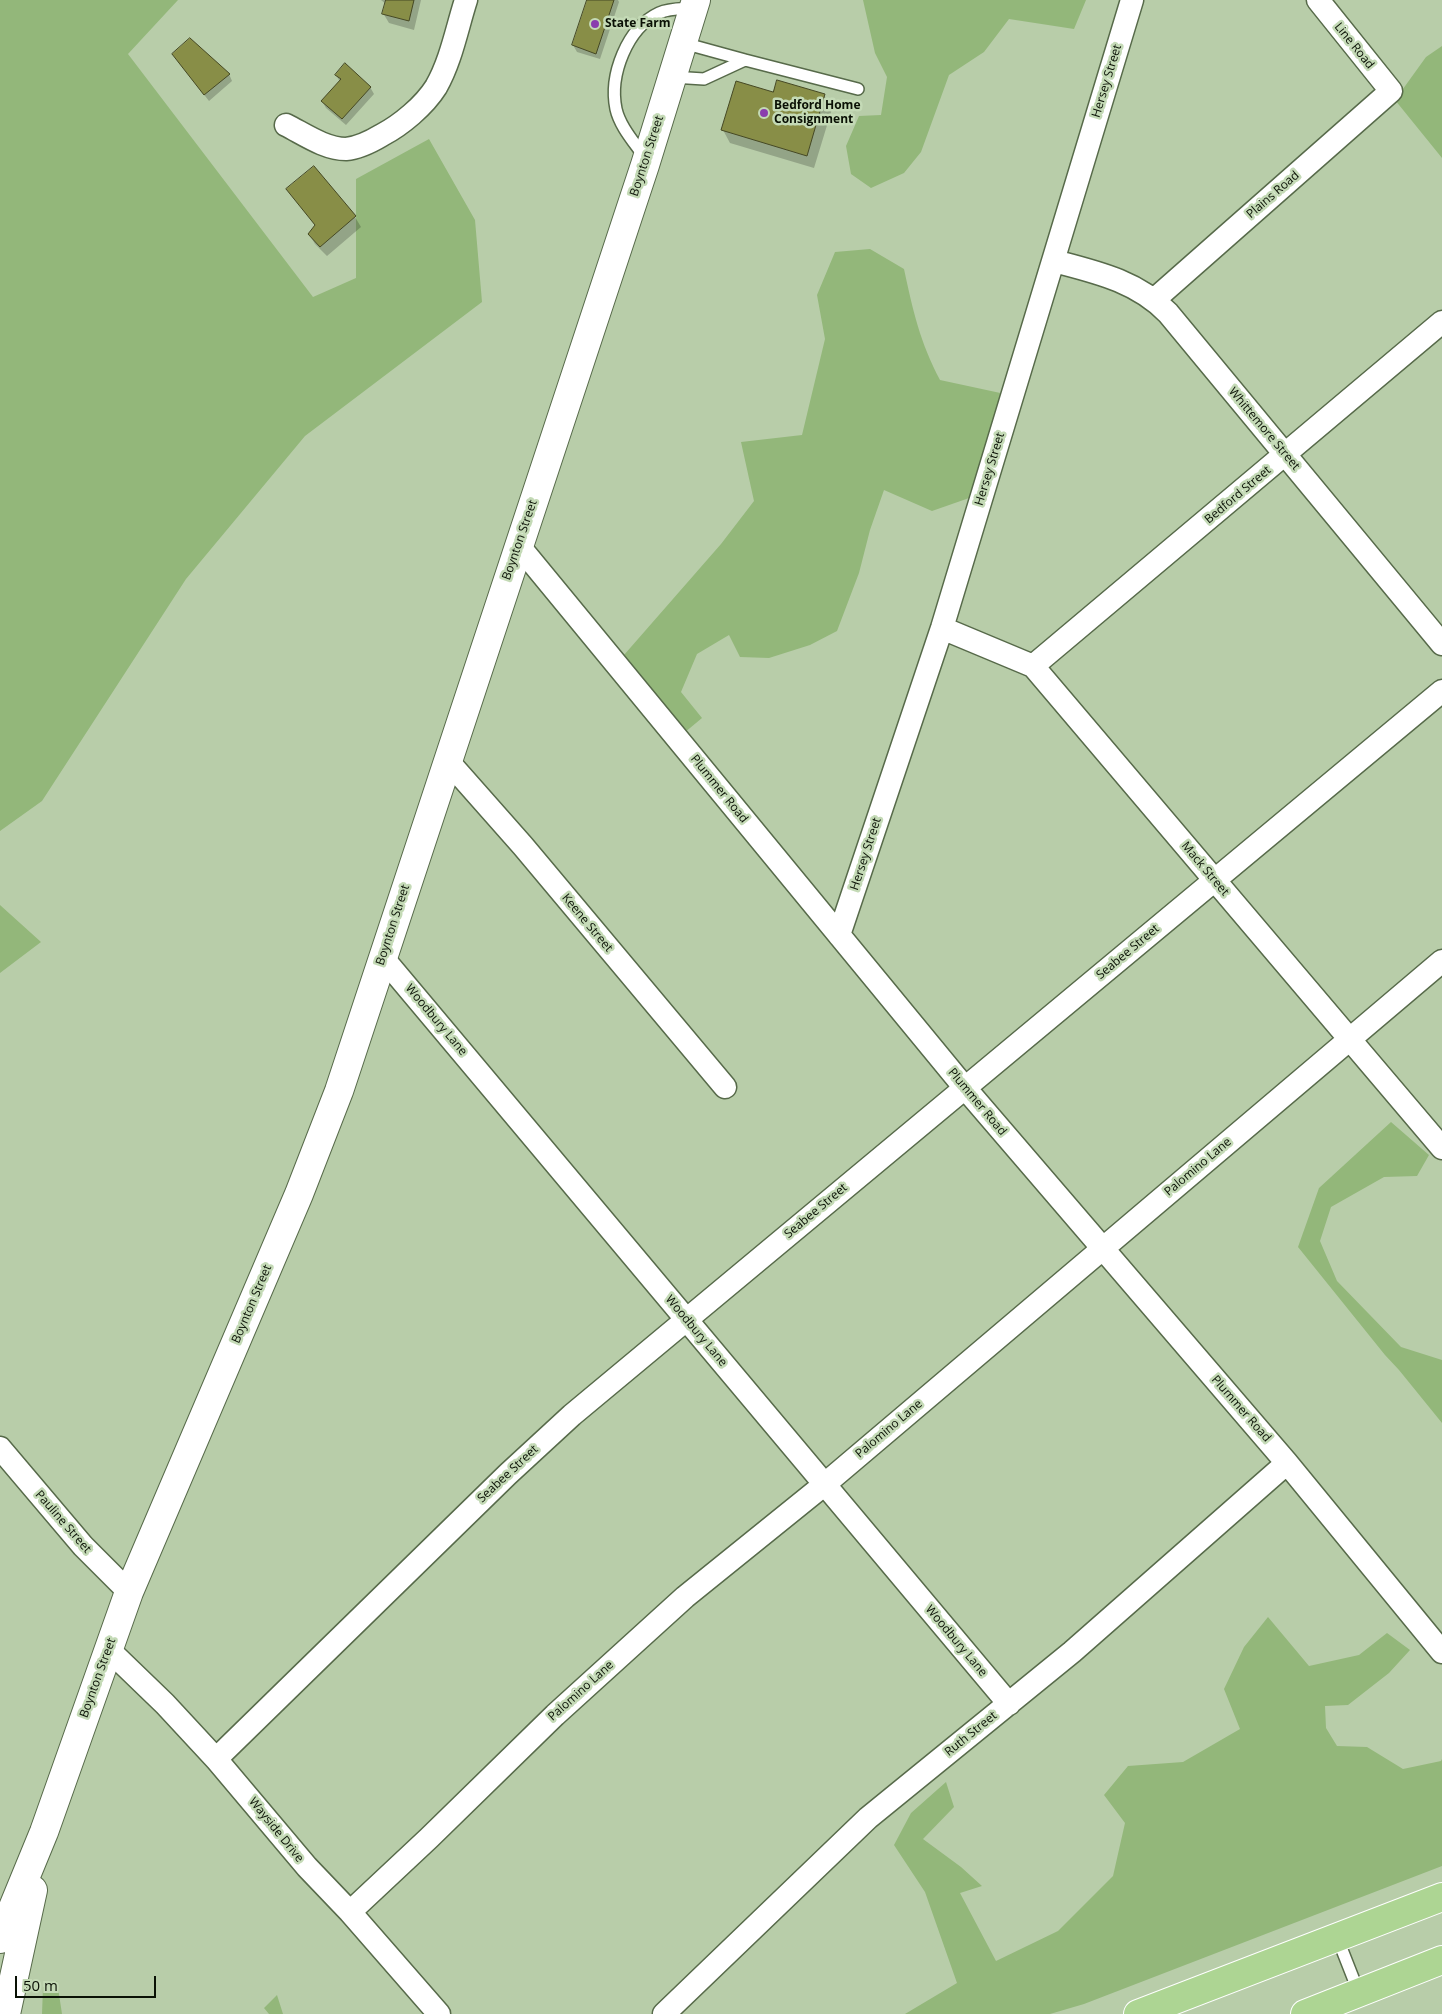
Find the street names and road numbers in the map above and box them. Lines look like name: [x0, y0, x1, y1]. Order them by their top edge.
street label: Line Road: [1331, 20, 1377, 72]
street label: Hersey Street: [1089, 43, 1125, 119]
street label: Boynton Street: [627, 114, 667, 198]
street label: Plains Road: [1244, 168, 1302, 222]
street label: Whittemore Street: [1225, 385, 1303, 473]
street label: Hersey Street: [972, 431, 1008, 507]
street label: Bedford Street: [1202, 463, 1274, 527]
street label: Boynton Street: [500, 498, 540, 582]
street label: Plummer Road: [687, 752, 751, 826]
street label: Hersey Street: [847, 816, 885, 892]
street label: Mack Street: [1178, 839, 1232, 899]
street label: Boynton Street: [373, 883, 413, 967]
street label: Keene Street: [558, 891, 616, 955]
street label: Seabee Street: [1094, 922, 1162, 982]
street label: Woodbury Lane: [402, 981, 470, 1059]
street label: Plummer Road: [945, 1065, 1009, 1139]
street label: Palomino Lane: [1162, 1135, 1234, 1199]
street label: Seabee Street: [782, 1181, 850, 1241]
street label: Boynton Street: [229, 1263, 275, 1345]
street label: Woodbury Lane: [662, 1292, 730, 1370]
street label: Plummer Road: [1208, 1373, 1274, 1445]
street label: Palomino Lane: [853, 1397, 925, 1461]
street label: Seabee Street: [475, 1442, 541, 1506]
street label: Pauline Street: [32, 1488, 94, 1556]
street label: Woodbury Lane: [922, 1602, 990, 1680]
street label: Boynton Street: [77, 1636, 119, 1720]
street label: Palomino Lane: [545, 1658, 617, 1724]
street label: Ruth Street: [942, 1709, 1000, 1759]
street label: Wayside Drive: [246, 1795, 306, 1865]

